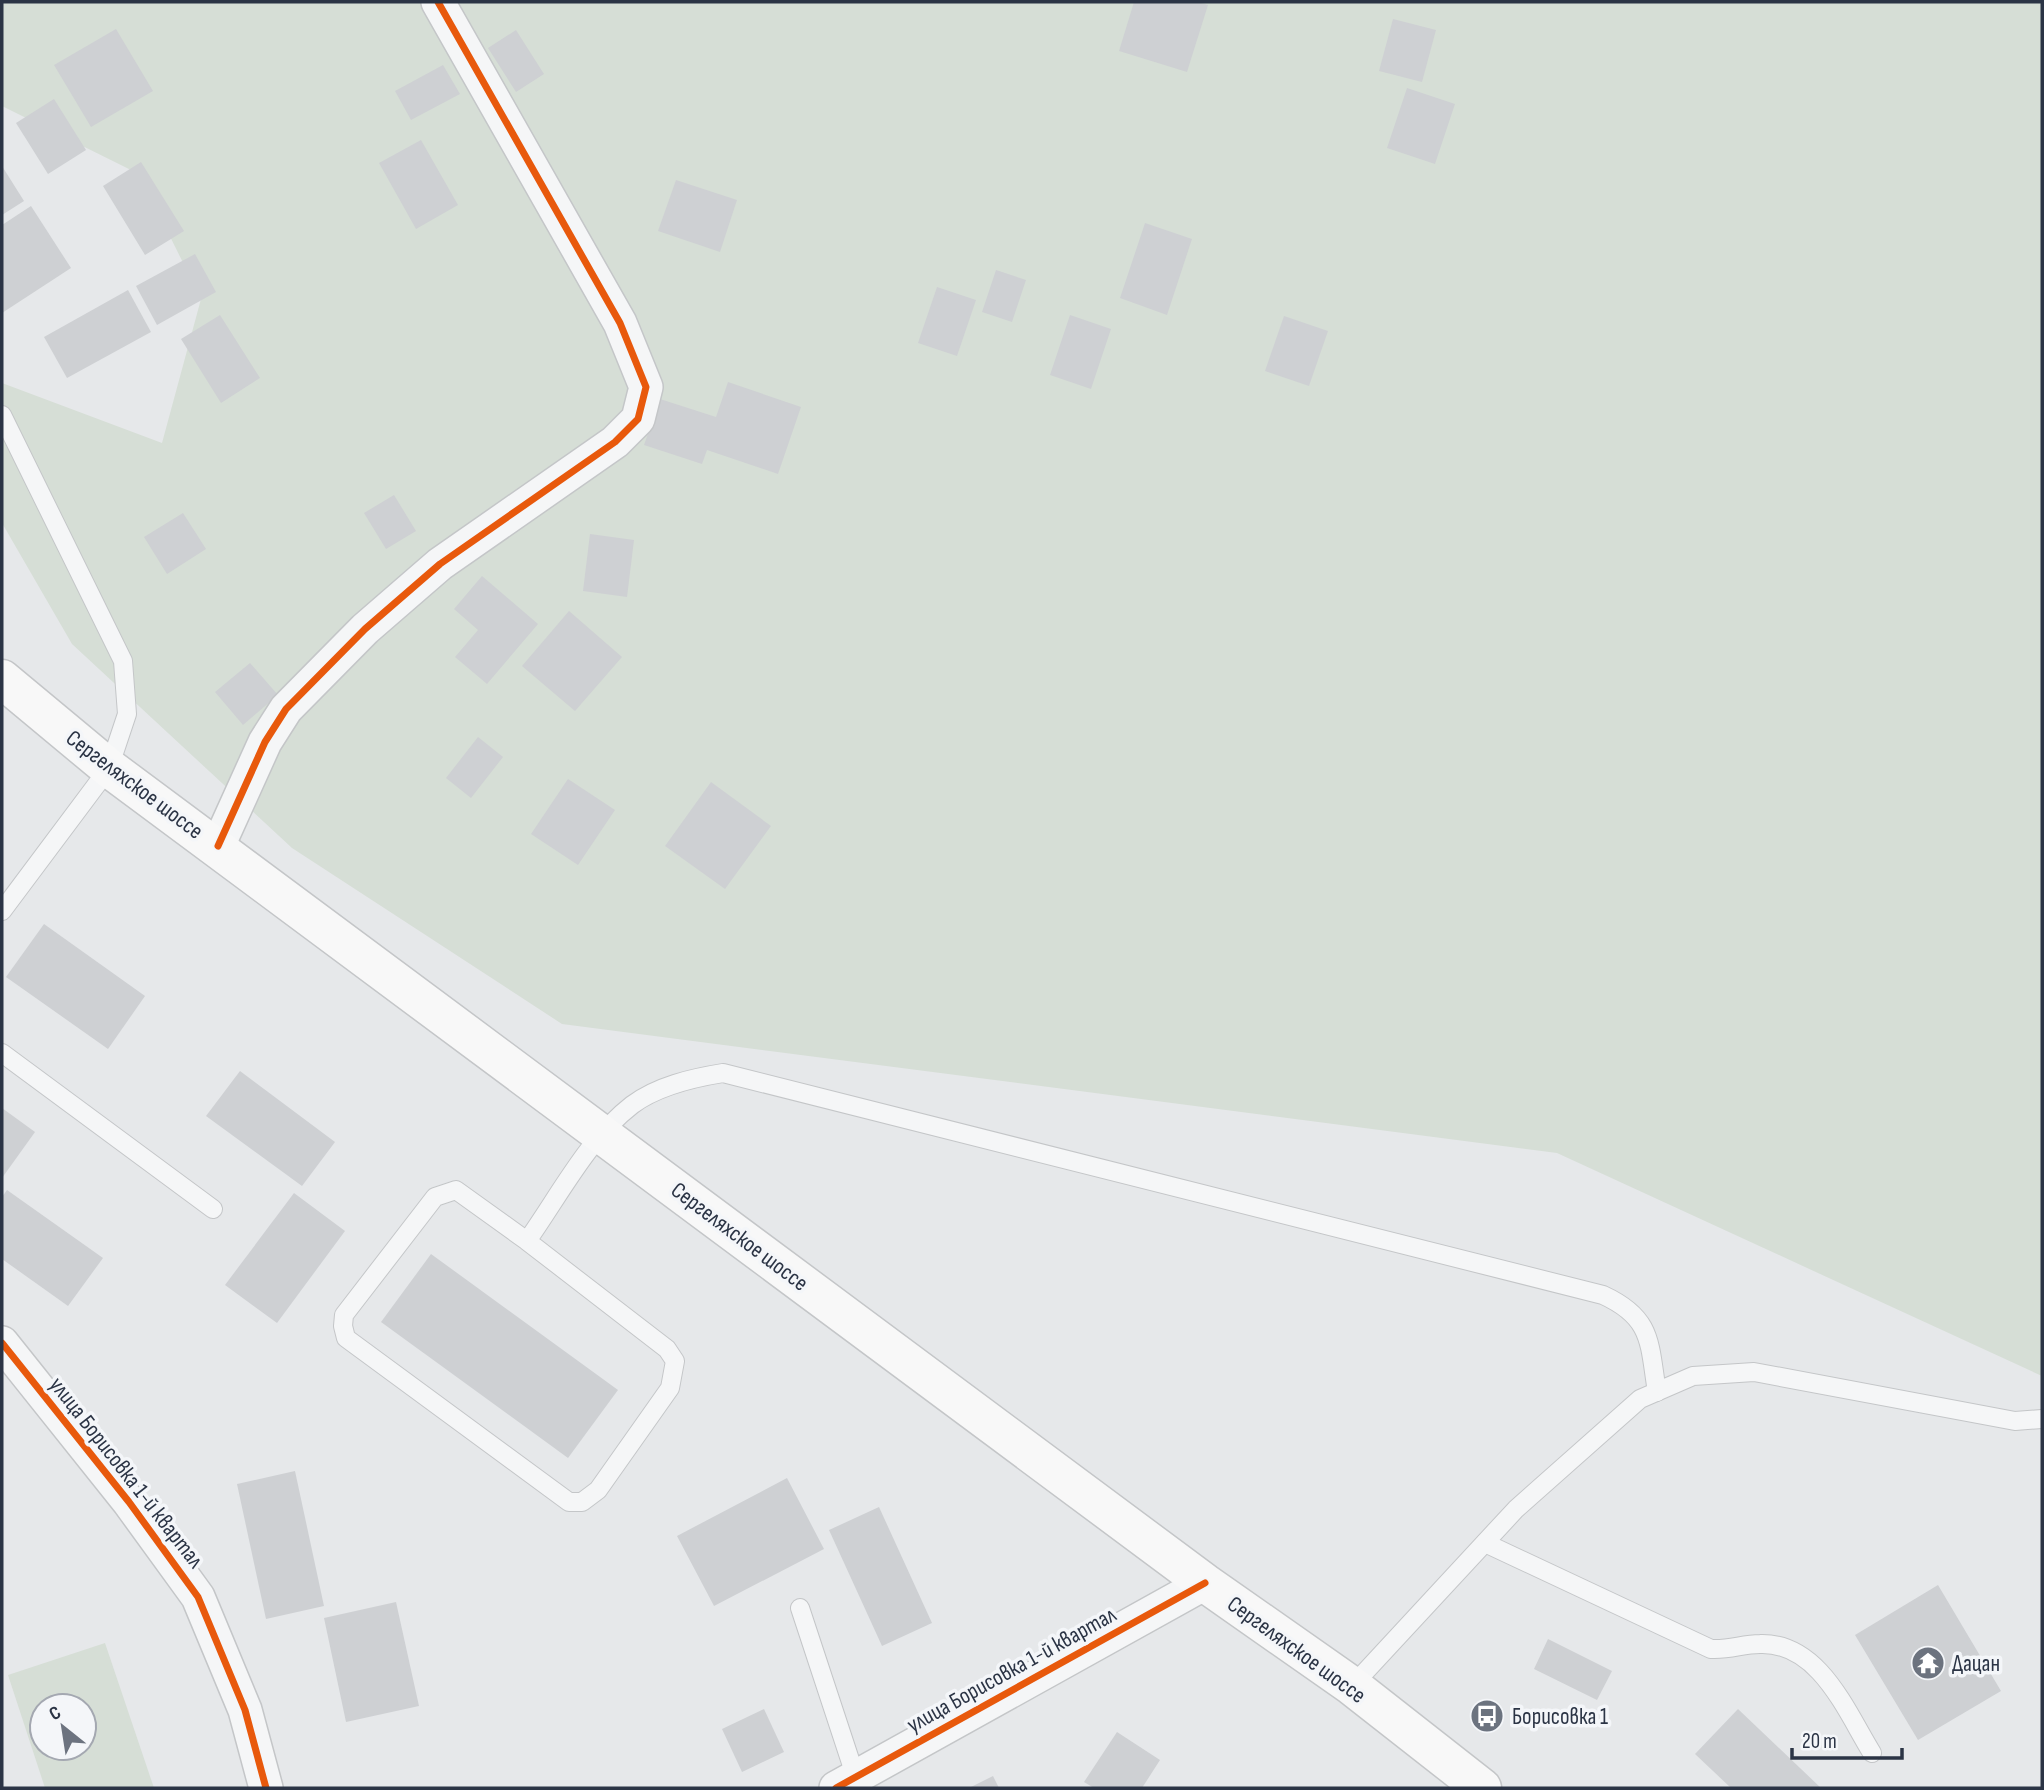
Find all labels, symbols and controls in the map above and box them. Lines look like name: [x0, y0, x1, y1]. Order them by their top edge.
street label: Сергеляхское шоссе: [60, 724, 209, 845]
street label: Сергеляхское шоссе: [665, 1176, 814, 1297]
street label: улица Борисовка 1-й квартал: [43, 1371, 210, 1574]
street label: Сергеляхское шоссе: [1222, 1590, 1371, 1709]
street label: улица Борисовка 1-й квартал: [902, 1600, 1122, 1739]
temple icon: Дацан: [1909, 1644, 1947, 1682]
place label: Дацан: [1952, 1650, 2000, 1678]
north arrow: [28, 1692, 98, 1762]
bus stop icon: Борисовка 1: [1468, 1697, 1506, 1735]
text: С: [45, 1701, 65, 1726]
place label: Борисовка 1: [1512, 1703, 1608, 1731]
scale bar: [1792, 1716, 1902, 1760]
text: 20 m: [1802, 1729, 1837, 1754]

